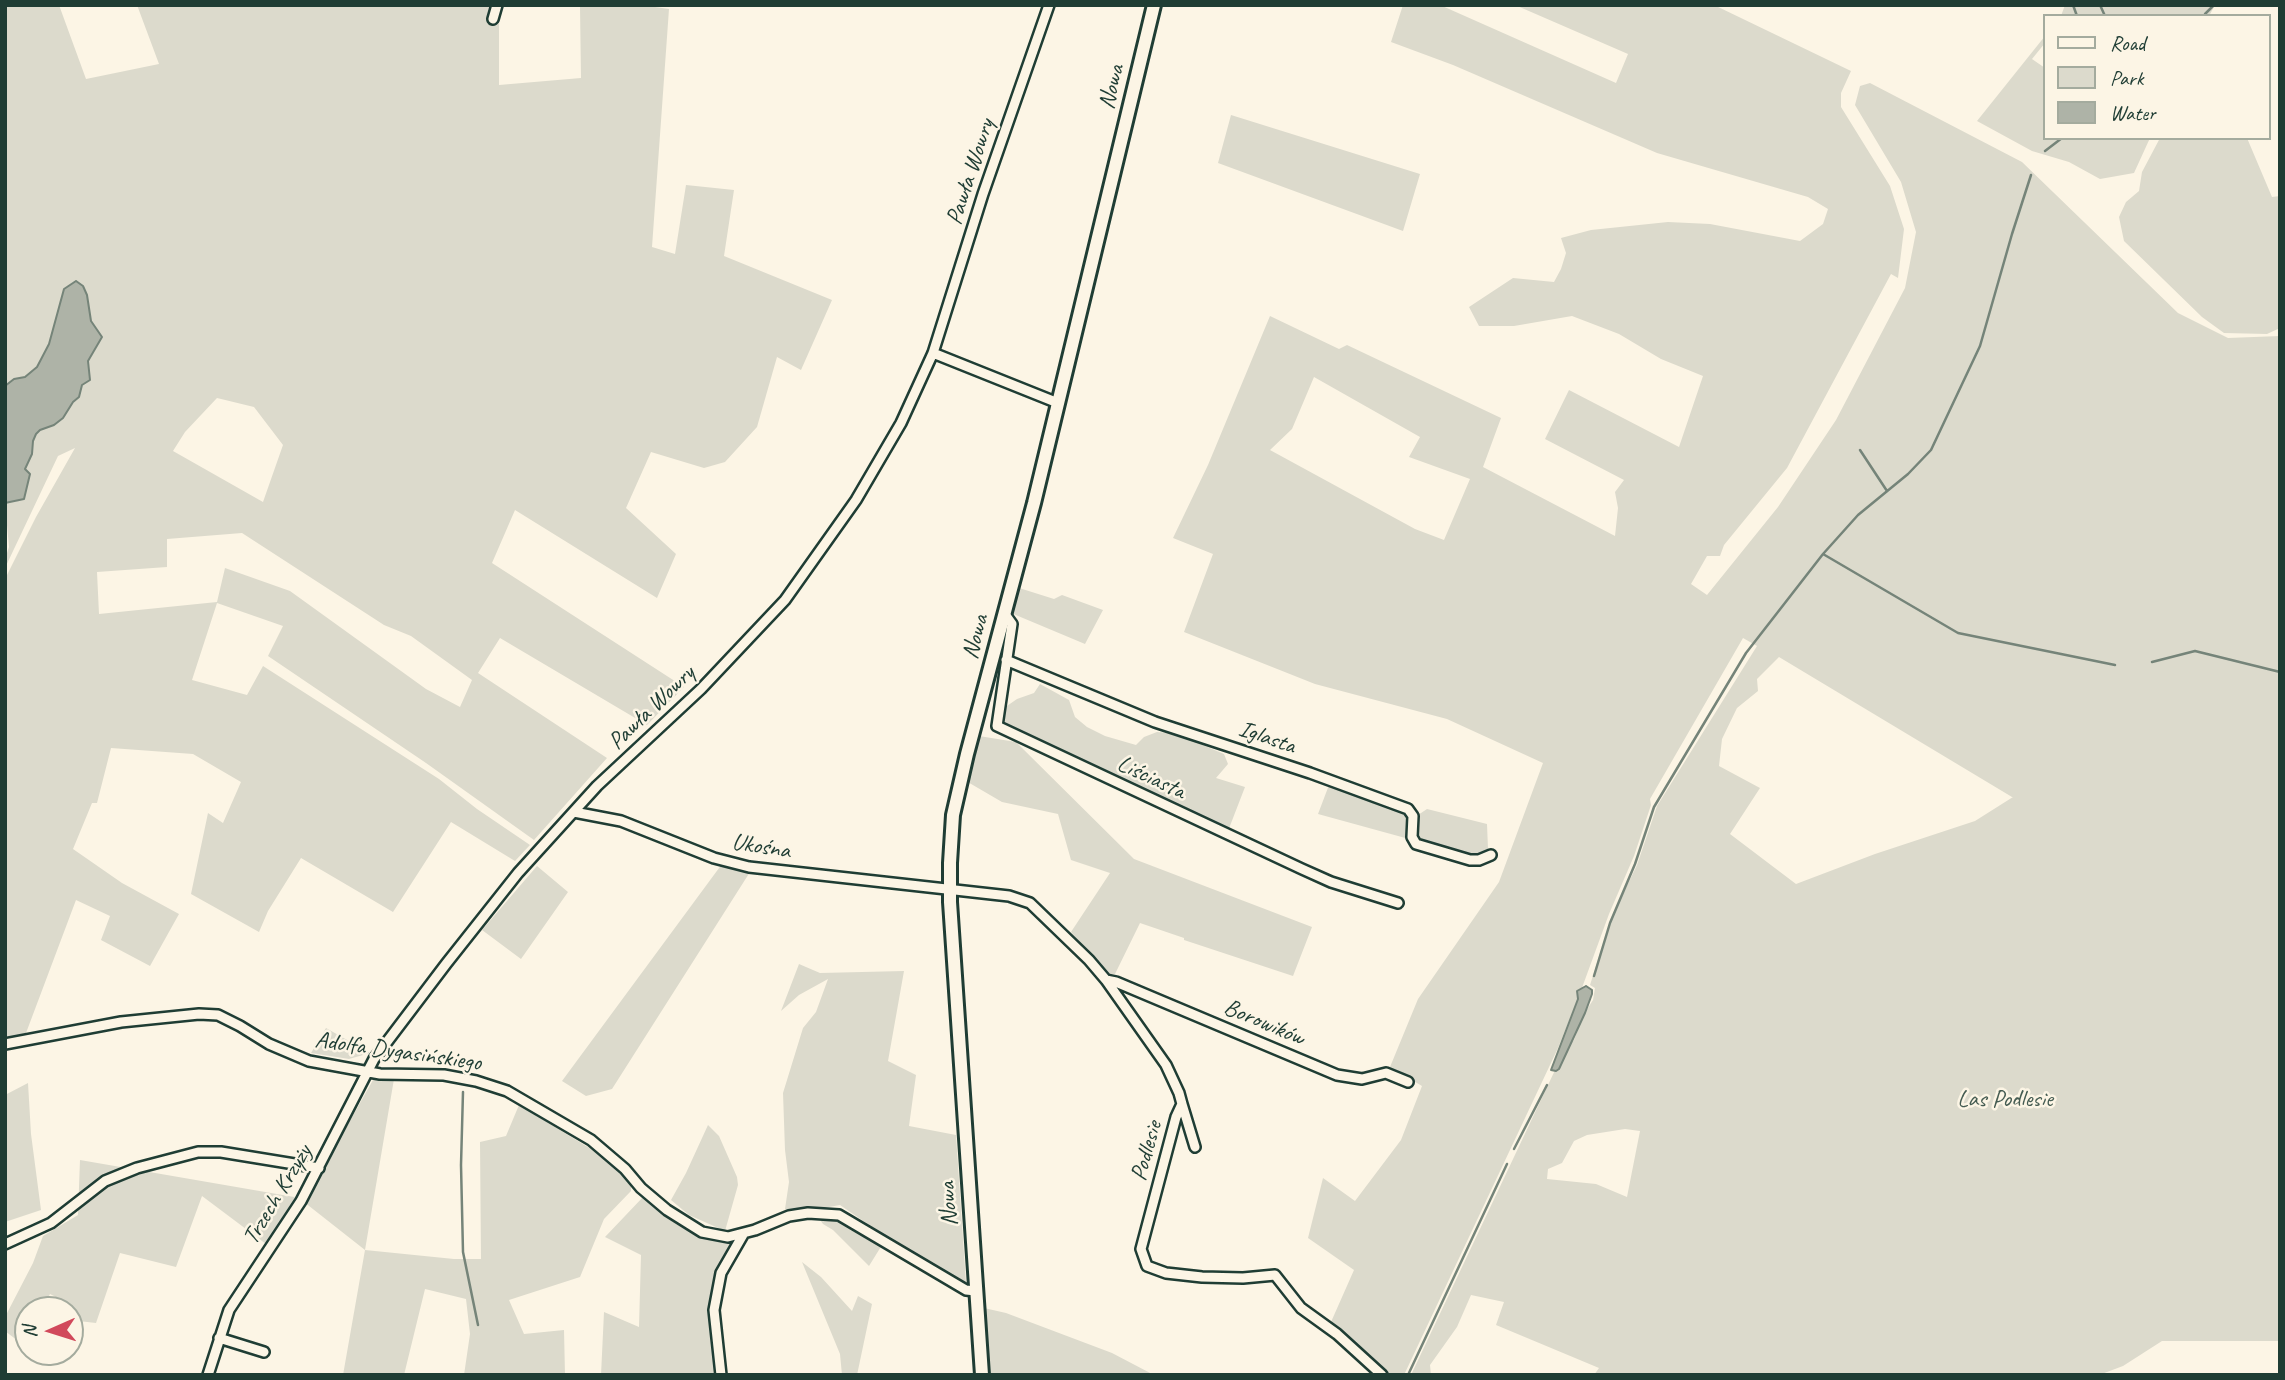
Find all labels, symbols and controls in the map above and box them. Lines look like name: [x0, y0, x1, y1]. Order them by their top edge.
legend: [2044, 14, 2271, 140]
text: Road: [2110, 30, 2145, 56]
street label: Nowa: [1093, 62, 1131, 112]
text: Park: [2110, 65, 2143, 91]
text: Water: [2110, 100, 2156, 126]
street label: Pawła Wowry: [940, 116, 1002, 228]
street label: Nowa: [956, 612, 996, 662]
street label: Pawła Wowry: [603, 660, 701, 756]
street label: Iglasta: [1235, 715, 1299, 761]
street label: Liściasta: [1112, 750, 1190, 806]
street label: Ukośna: [730, 828, 792, 866]
street label: Borowików: [1219, 993, 1309, 1053]
street label: Adolfa Dygasińskiego: [313, 1026, 483, 1078]
park label: Las Podlesie: [1957, 1086, 2053, 1114]
street label: Podlesie: [1125, 1118, 1169, 1184]
street label: Trzech Krzyży: [237, 1140, 319, 1250]
street label: Nowa: [933, 1181, 965, 1227]
north arrow: [14, 1296, 84, 1366]
text: N: [18, 1325, 42, 1339]

